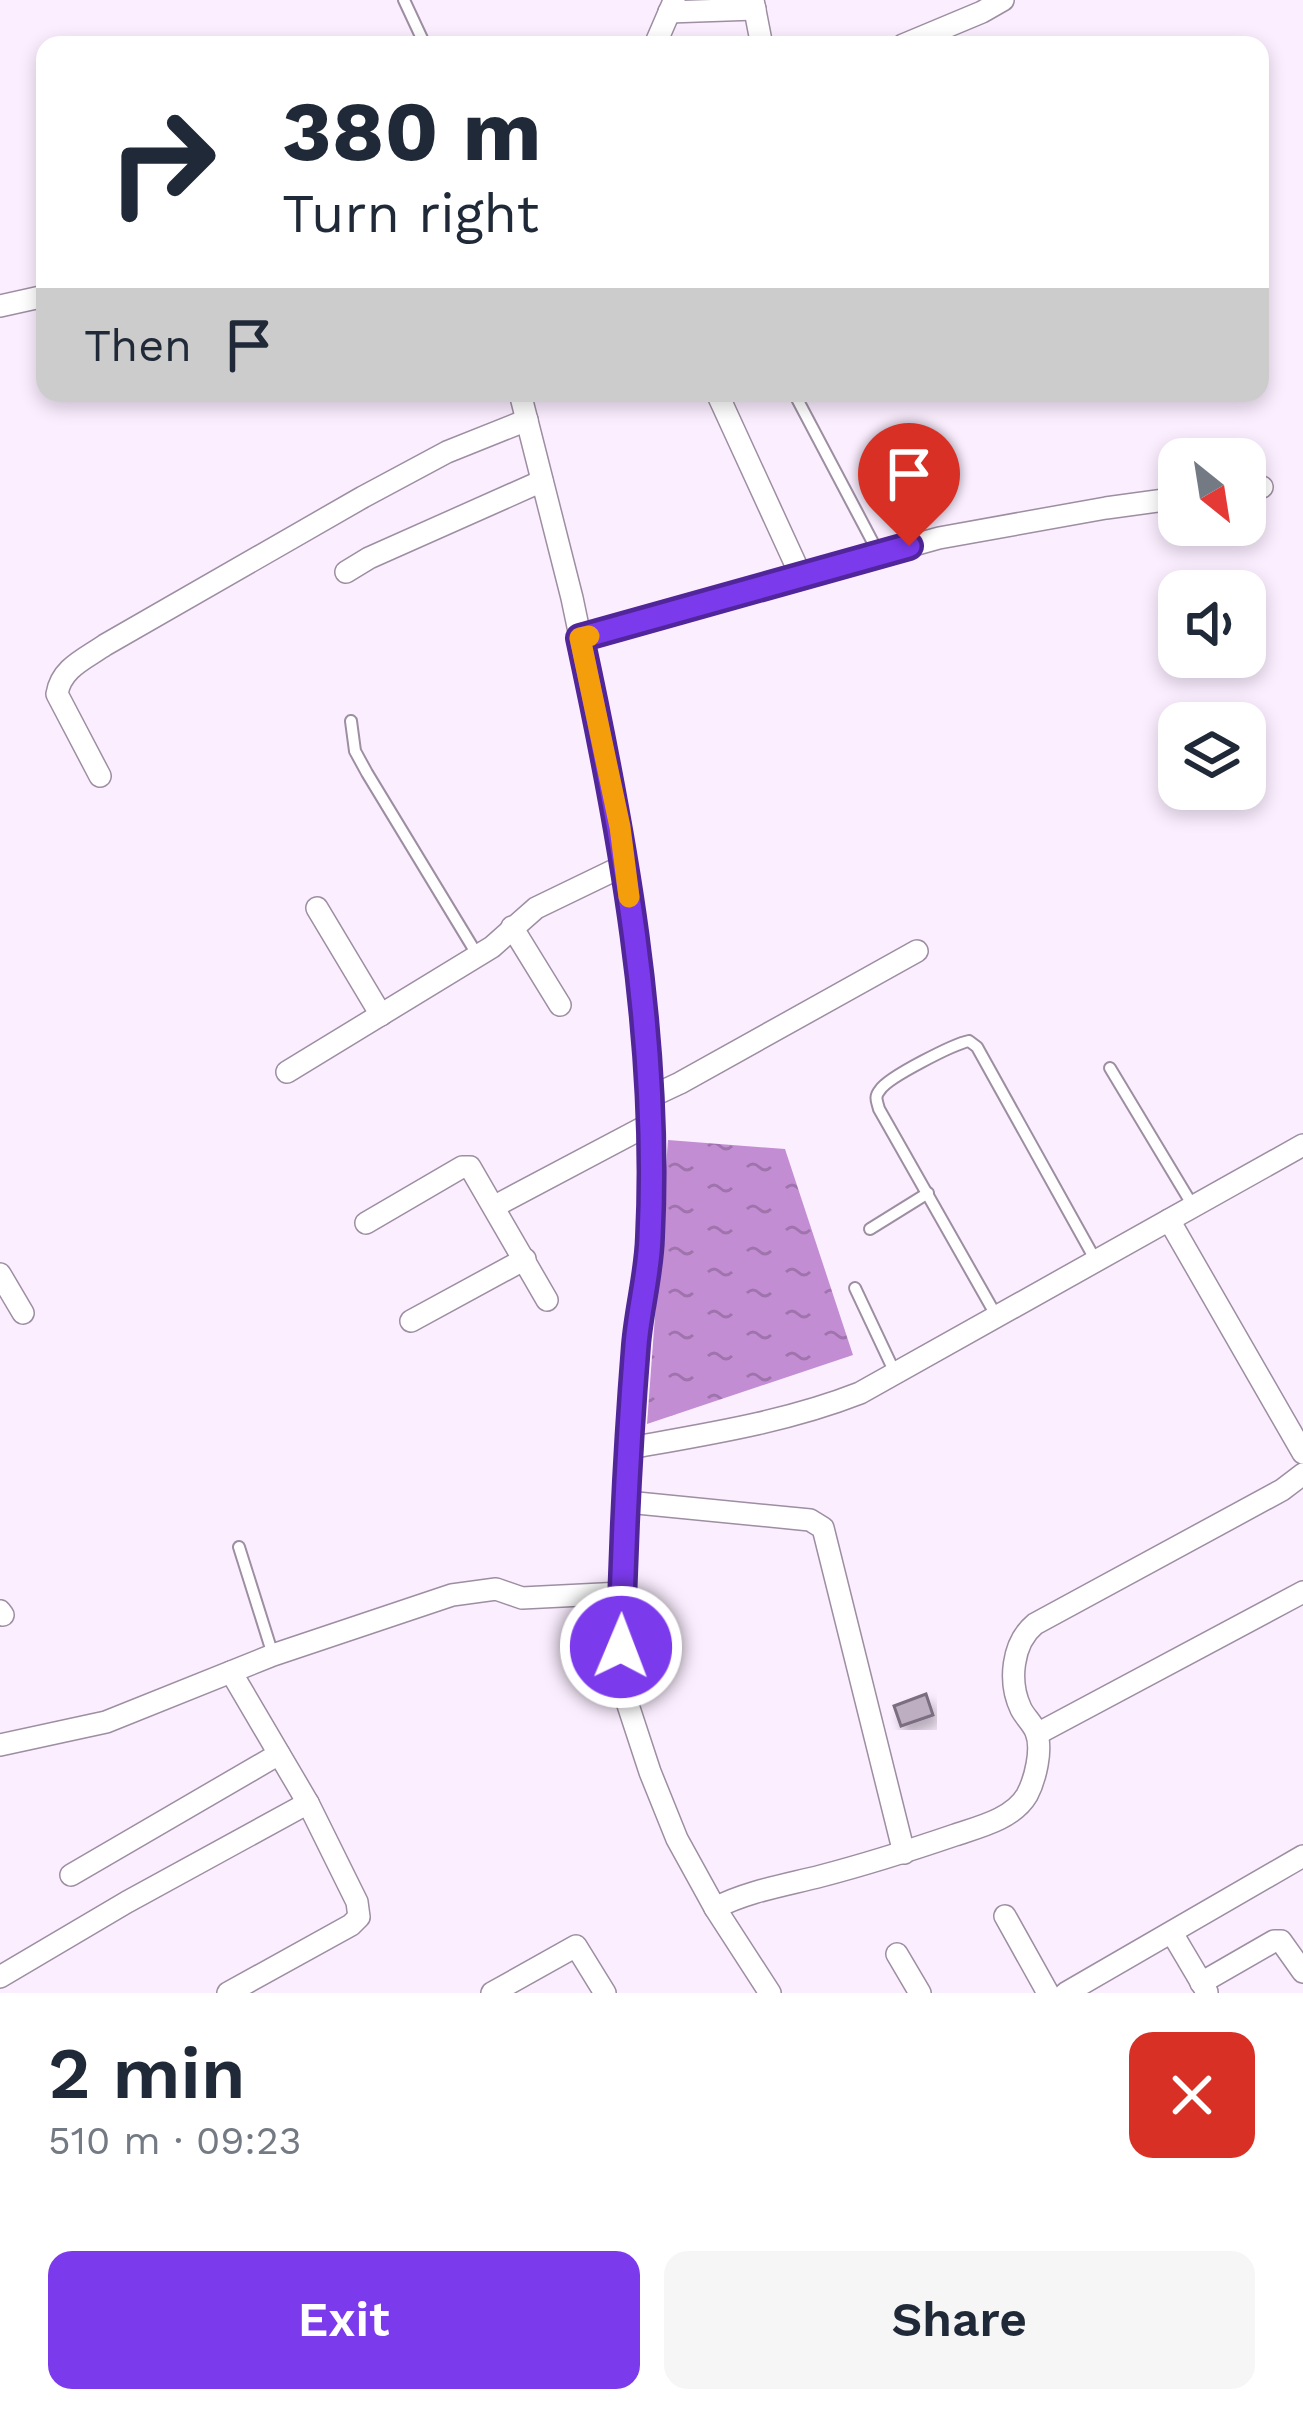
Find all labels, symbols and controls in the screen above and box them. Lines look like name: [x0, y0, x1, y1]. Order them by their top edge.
text: 380 m: [282, 82, 542, 180]
icon: right: [84, 84, 240, 240]
text: Turn right: [282, 182, 539, 245]
icon: arrive: [216, 312, 282, 378]
text: Then: [84, 319, 192, 372]
pin: [858, 423, 960, 546]
north arrow: [1158, 438, 1266, 546]
map controls: [1158, 438, 1266, 810]
icon: arrive: [876, 441, 942, 507]
button: sound: [1158, 570, 1266, 678]
button: layers: [1158, 702, 1266, 810]
position arrow: [558, 1584, 684, 1710]
text: 2 min: [48, 2031, 246, 2115]
button: close: [1129, 2032, 1255, 2158]
text: 510 m · 09:23: [48, 2118, 301, 2163]
button: Exit: [48, 2251, 640, 2389]
button: Share: [664, 2251, 1255, 2389]

